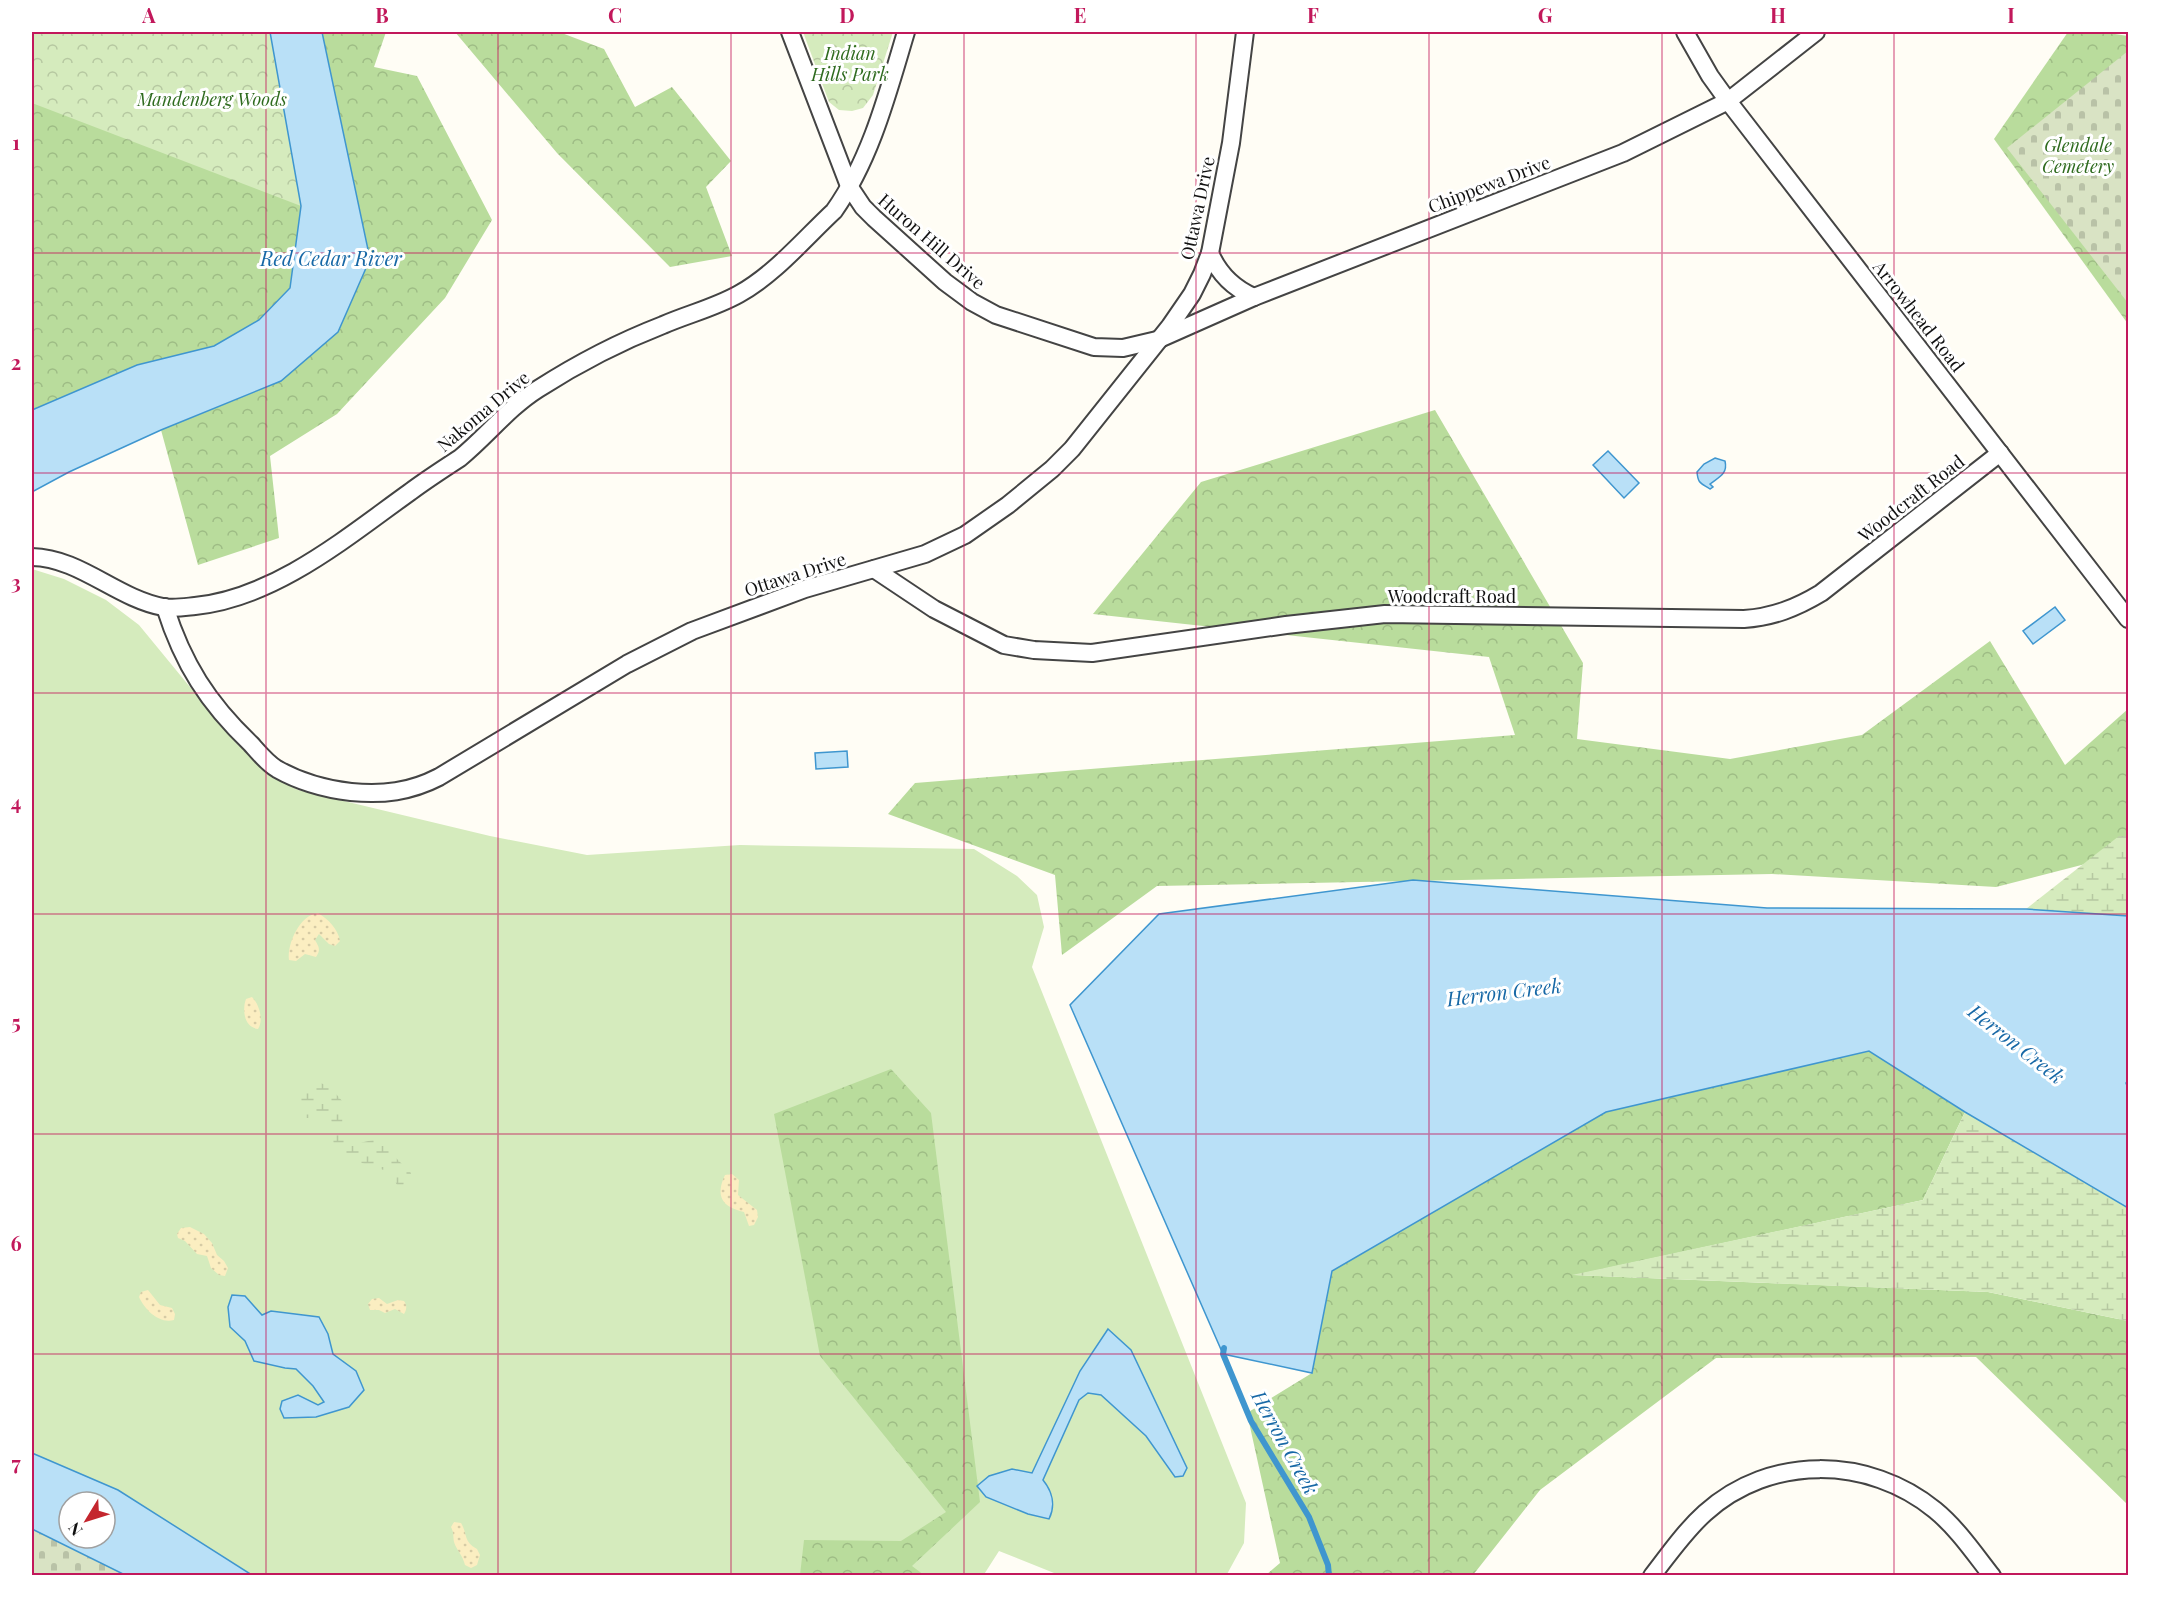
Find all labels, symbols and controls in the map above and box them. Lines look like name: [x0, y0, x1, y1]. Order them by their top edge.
text: A: [141, 1, 156, 28]
text: B: [375, 1, 389, 28]
text: C: [608, 1, 622, 28]
text: D: [839, 1, 855, 28]
text: E: [1074, 1, 1086, 28]
text: F: [1307, 1, 1319, 28]
text: G: [1538, 1, 1553, 28]
text: H: [1770, 1, 1786, 28]
text: I: [2007, 1, 2015, 28]
park label: Indian Hills Park: [810, 41, 889, 86]
park label: Mandenberg Woods: [136, 87, 287, 111]
text: 1: [12, 128, 20, 155]
park label: Glendale Cemetery: [2042, 133, 2114, 178]
street label: Chippewa Drive: [1424, 150, 1554, 218]
street label: Ottawa Drive: [1174, 154, 1220, 262]
street label: Huron Hill Drive: [873, 188, 991, 294]
water label: Red Cedar River: [259, 244, 403, 271]
street label: Arrowhead Road: [1867, 255, 1970, 377]
text: 2: [11, 348, 21, 375]
street label: Nakoma Drive: [432, 365, 534, 457]
street label: Woodcraft Road: [1852, 449, 1969, 548]
street label: Ottawa Drive: [741, 546, 849, 602]
text: 3: [11, 568, 21, 595]
street label: Woodcraft Road: [1387, 584, 1517, 608]
text: 4: [11, 788, 21, 815]
water label: Herron Creek: [1444, 971, 1563, 1012]
water label: Herron Creek: [1963, 996, 2071, 1089]
text: 5: [11, 1008, 21, 1035]
text: 6: [10, 1229, 22, 1256]
water label: Herron Creek: [1246, 1384, 1326, 1499]
text: 7: [11, 1449, 21, 1476]
north arrow: [57, 1490, 117, 1550]
text: N: [63, 1518, 87, 1541]

